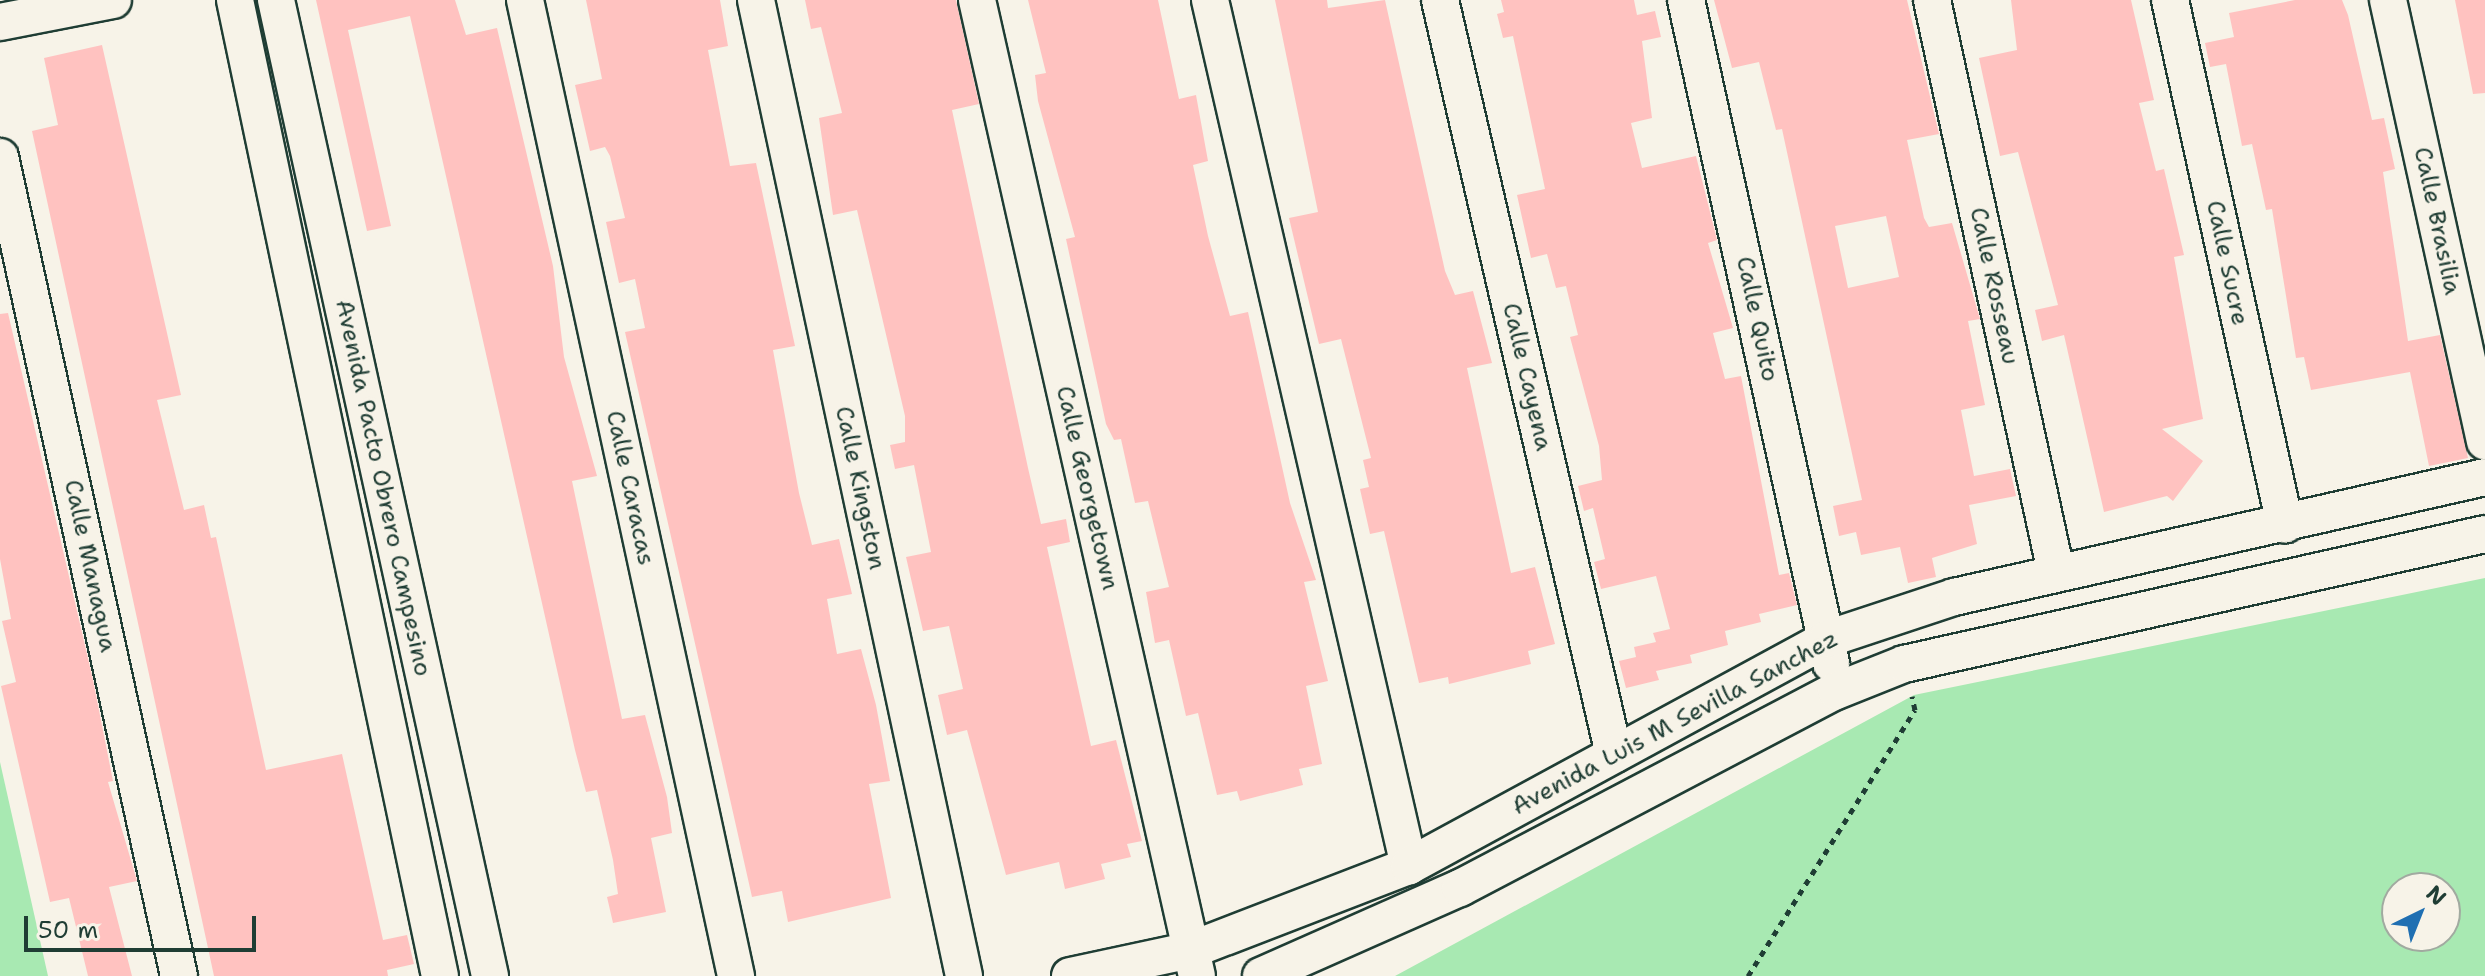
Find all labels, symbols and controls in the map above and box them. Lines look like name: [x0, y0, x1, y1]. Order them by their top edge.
street label: Calle Brasilia: [2407, 145, 2467, 297]
street label: Calle Sucre: [2200, 198, 2254, 328]
street label: Calle Rosseau: [1963, 205, 2025, 367]
street label: Calle Quito: [1730, 254, 1784, 384]
street label: Avenida Pacto Obrero Campesino: [329, 297, 437, 679]
street label: Calle Cayena: [1496, 300, 1558, 454]
street label: Calle Georgetown: [1050, 383, 1124, 593]
street label: Calle Kingston: [829, 404, 891, 572]
street label: Calle Caracas: [600, 408, 660, 568]
street label: Calle Managua: [58, 477, 122, 655]
street label: Avenida Luis M Sevilla Sanchez: [1507, 625, 1843, 821]
north arrow: [2381, 872, 2461, 952]
text: N: [2420, 879, 2453, 912]
scale bar: [28, 900, 260, 950]
text: 50 m: [38, 914, 98, 946]

